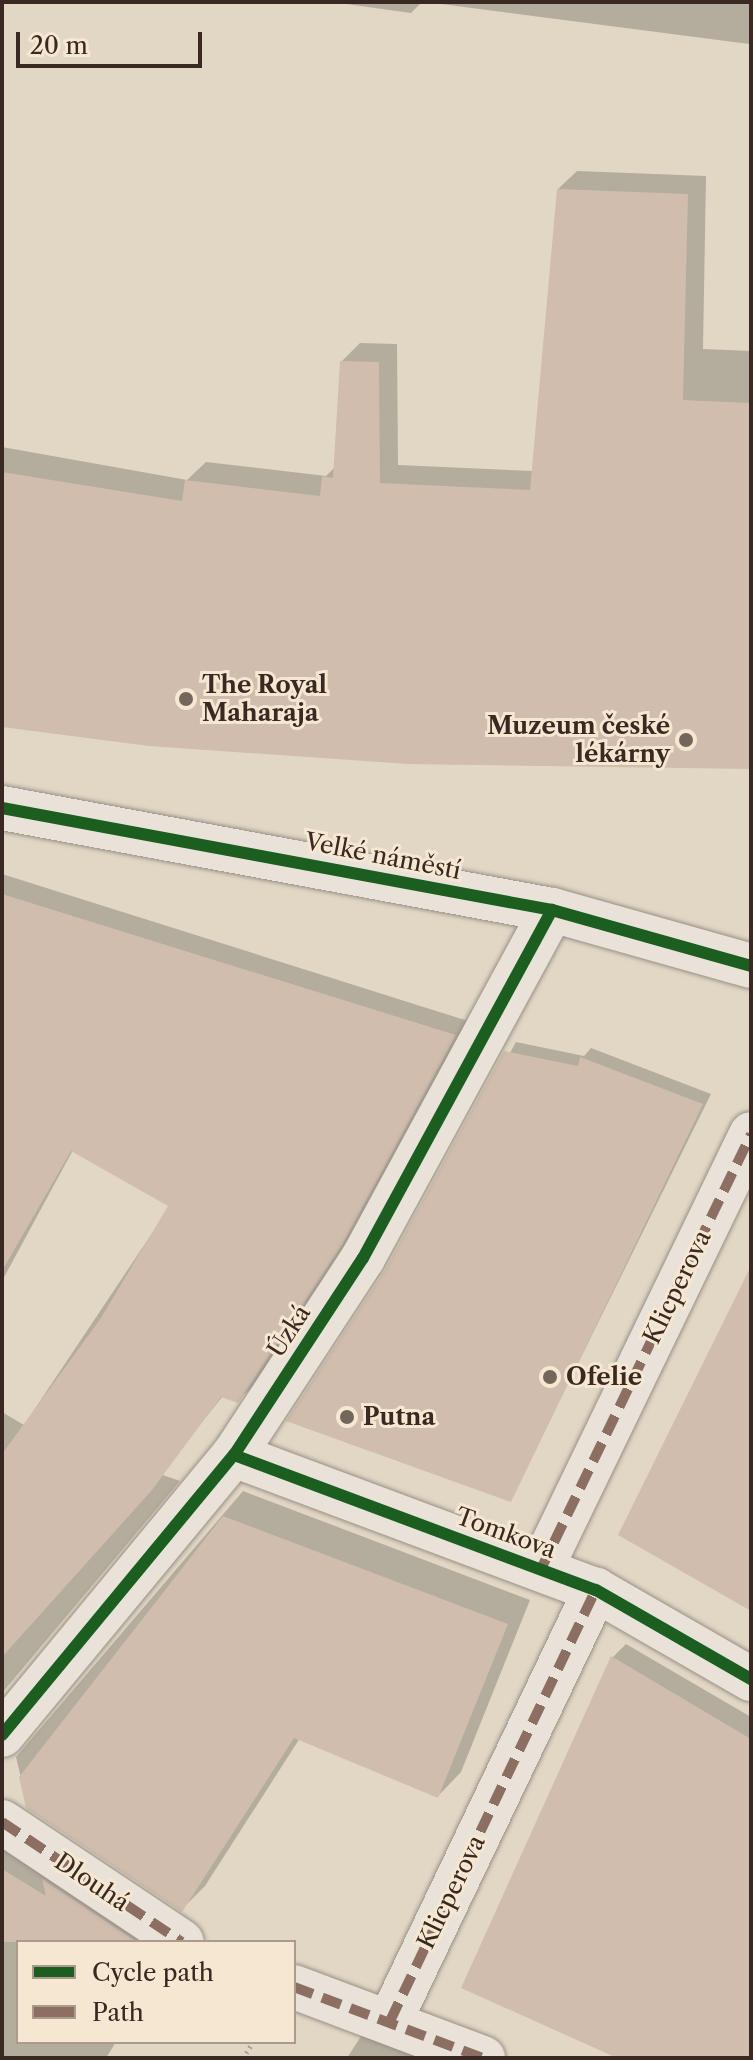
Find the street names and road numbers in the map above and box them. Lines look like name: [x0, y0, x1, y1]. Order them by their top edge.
street label: Velké náměstí: [303, 827, 463, 885]
street label: Klicperova: [637, 1226, 717, 1348]
street label: Úzká: [262, 1300, 316, 1362]
street label: Tomkova: [452, 1502, 560, 1564]
street label: Klicperova: [411, 1831, 491, 1953]
street label: Dlouhá: [49, 1847, 135, 1917]

